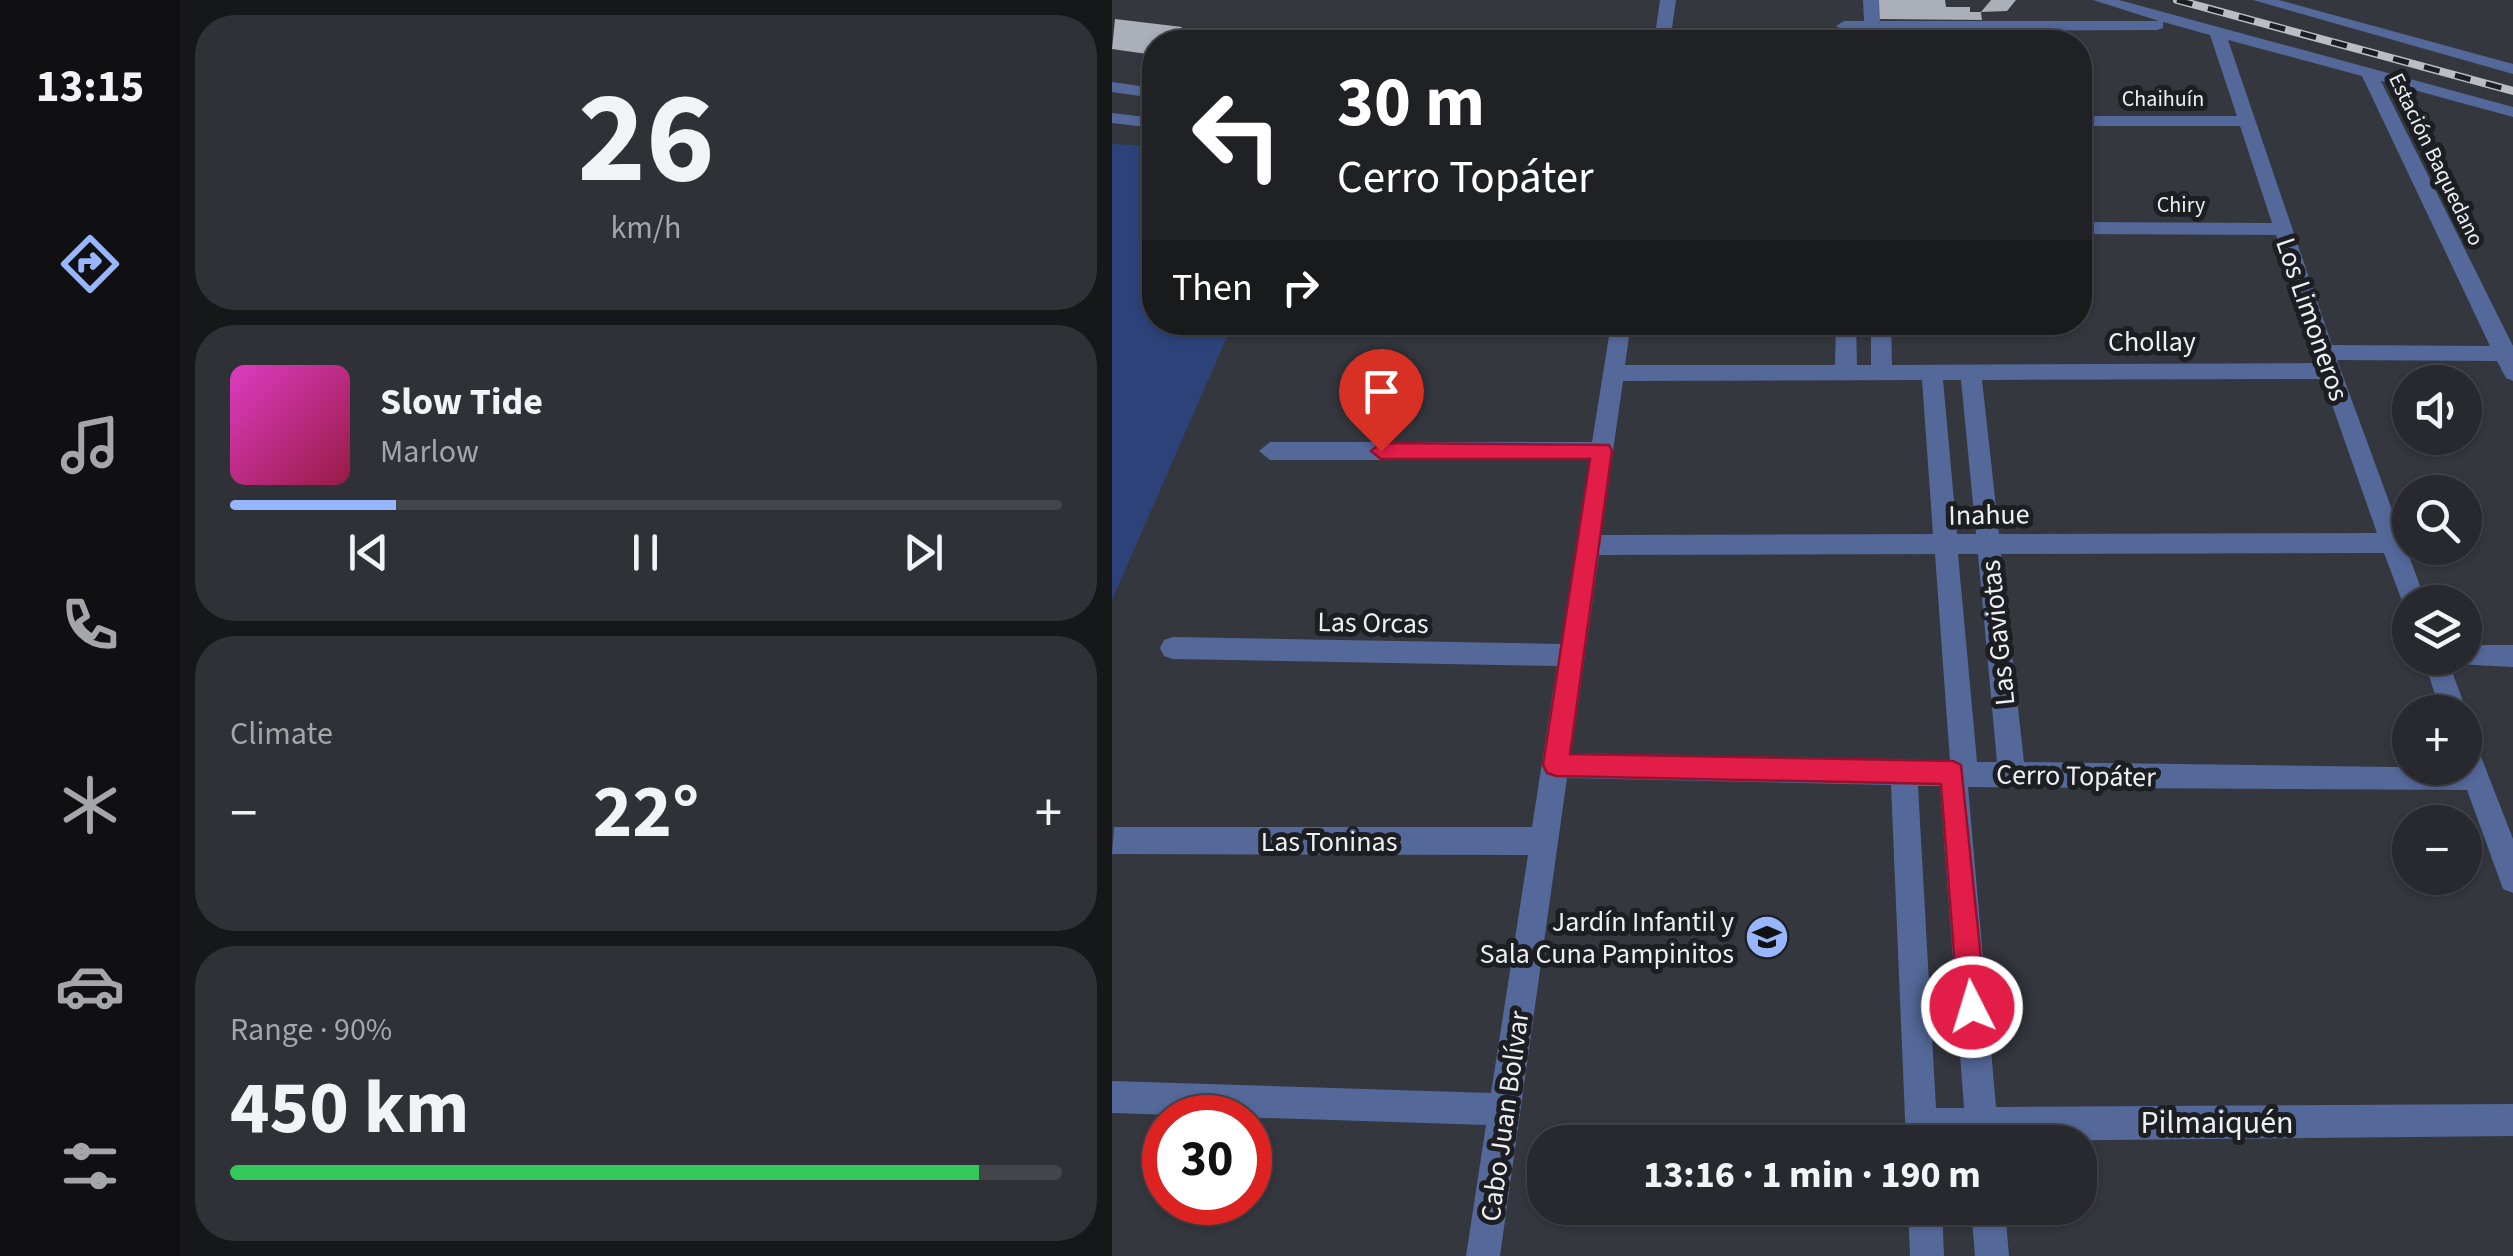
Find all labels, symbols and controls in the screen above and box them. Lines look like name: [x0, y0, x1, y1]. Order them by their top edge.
text: 26: [577, 47, 715, 232]
text: 30 m: [1337, 53, 1485, 153]
text: 13:15: [36, 55, 144, 119]
street label: Estación Baquedano: [2380, 68, 2492, 251]
icon: left: [1172, 70, 1302, 200]
street label: Chaihuín: [2122, 83, 2204, 115]
text: Cerro Topáter: [1337, 146, 1594, 210]
street label: Chiry: [2157, 189, 2206, 221]
text: km/h: [611, 205, 681, 251]
icon: directions: [55, 229, 125, 299]
street label: Los Limoneros: [2265, 232, 2359, 406]
icon: right: [1273, 260, 1328, 315]
text: Then: [1172, 261, 1253, 315]
street label: Chollay: [2108, 322, 2196, 362]
pin: [1339, 349, 1424, 452]
icon: arrive: [1354, 364, 1409, 419]
map controls: [2392, 365, 2482, 895]
button: sound: [2392, 365, 2482, 455]
text: Slow Tide: [380, 375, 543, 429]
icon: music: [55, 410, 125, 480]
text: Marlow: [380, 429, 479, 475]
button: search: [2392, 475, 2482, 565]
street label: Inahue: [1948, 494, 2030, 536]
icon: previous: [341, 525, 396, 580]
icon: pause: [618, 525, 673, 580]
icon: next: [896, 525, 951, 580]
street label: Las Gaviotas: [1970, 558, 2026, 707]
button: layers: [2392, 585, 2482, 675]
icon: phone: [55, 590, 125, 660]
street label: Las Orcas: [1317, 602, 1429, 644]
button: +: [2392, 695, 2482, 785]
text: Climate: [230, 711, 333, 757]
street label: Cerro Topáter: [1996, 755, 2156, 797]
text: 22°: [593, 759, 699, 866]
icon: climate: [55, 770, 125, 840]
text: −: [230, 775, 257, 853]
text: +: [1035, 775, 1062, 853]
button: −: [2392, 805, 2482, 895]
street label: Las Toninas: [1261, 822, 1397, 862]
place label: Jardín Infantil y Sala Cuna Pampinitos: [1480, 902, 1734, 974]
school or university icon: Jardín Infantil y Sala Cuna Pampinitos: [1744, 914, 1790, 960]
icon: car: [55, 951, 125, 1021]
position arrow: [1920, 955, 2024, 1059]
text: Range · 90%: [230, 1007, 392, 1053]
street label: Cabo Juan Bolívar: [1470, 1008, 1540, 1224]
text: 450 km: [230, 1055, 469, 1162]
speed limit sign: 30: [1142, 1095, 1272, 1225]
street label: Pilmaiquén: [2140, 1100, 2294, 1146]
icon: filters: [55, 1131, 125, 1201]
text: 13:16 · 1 min · 190 m: [1643, 1148, 1981, 1202]

